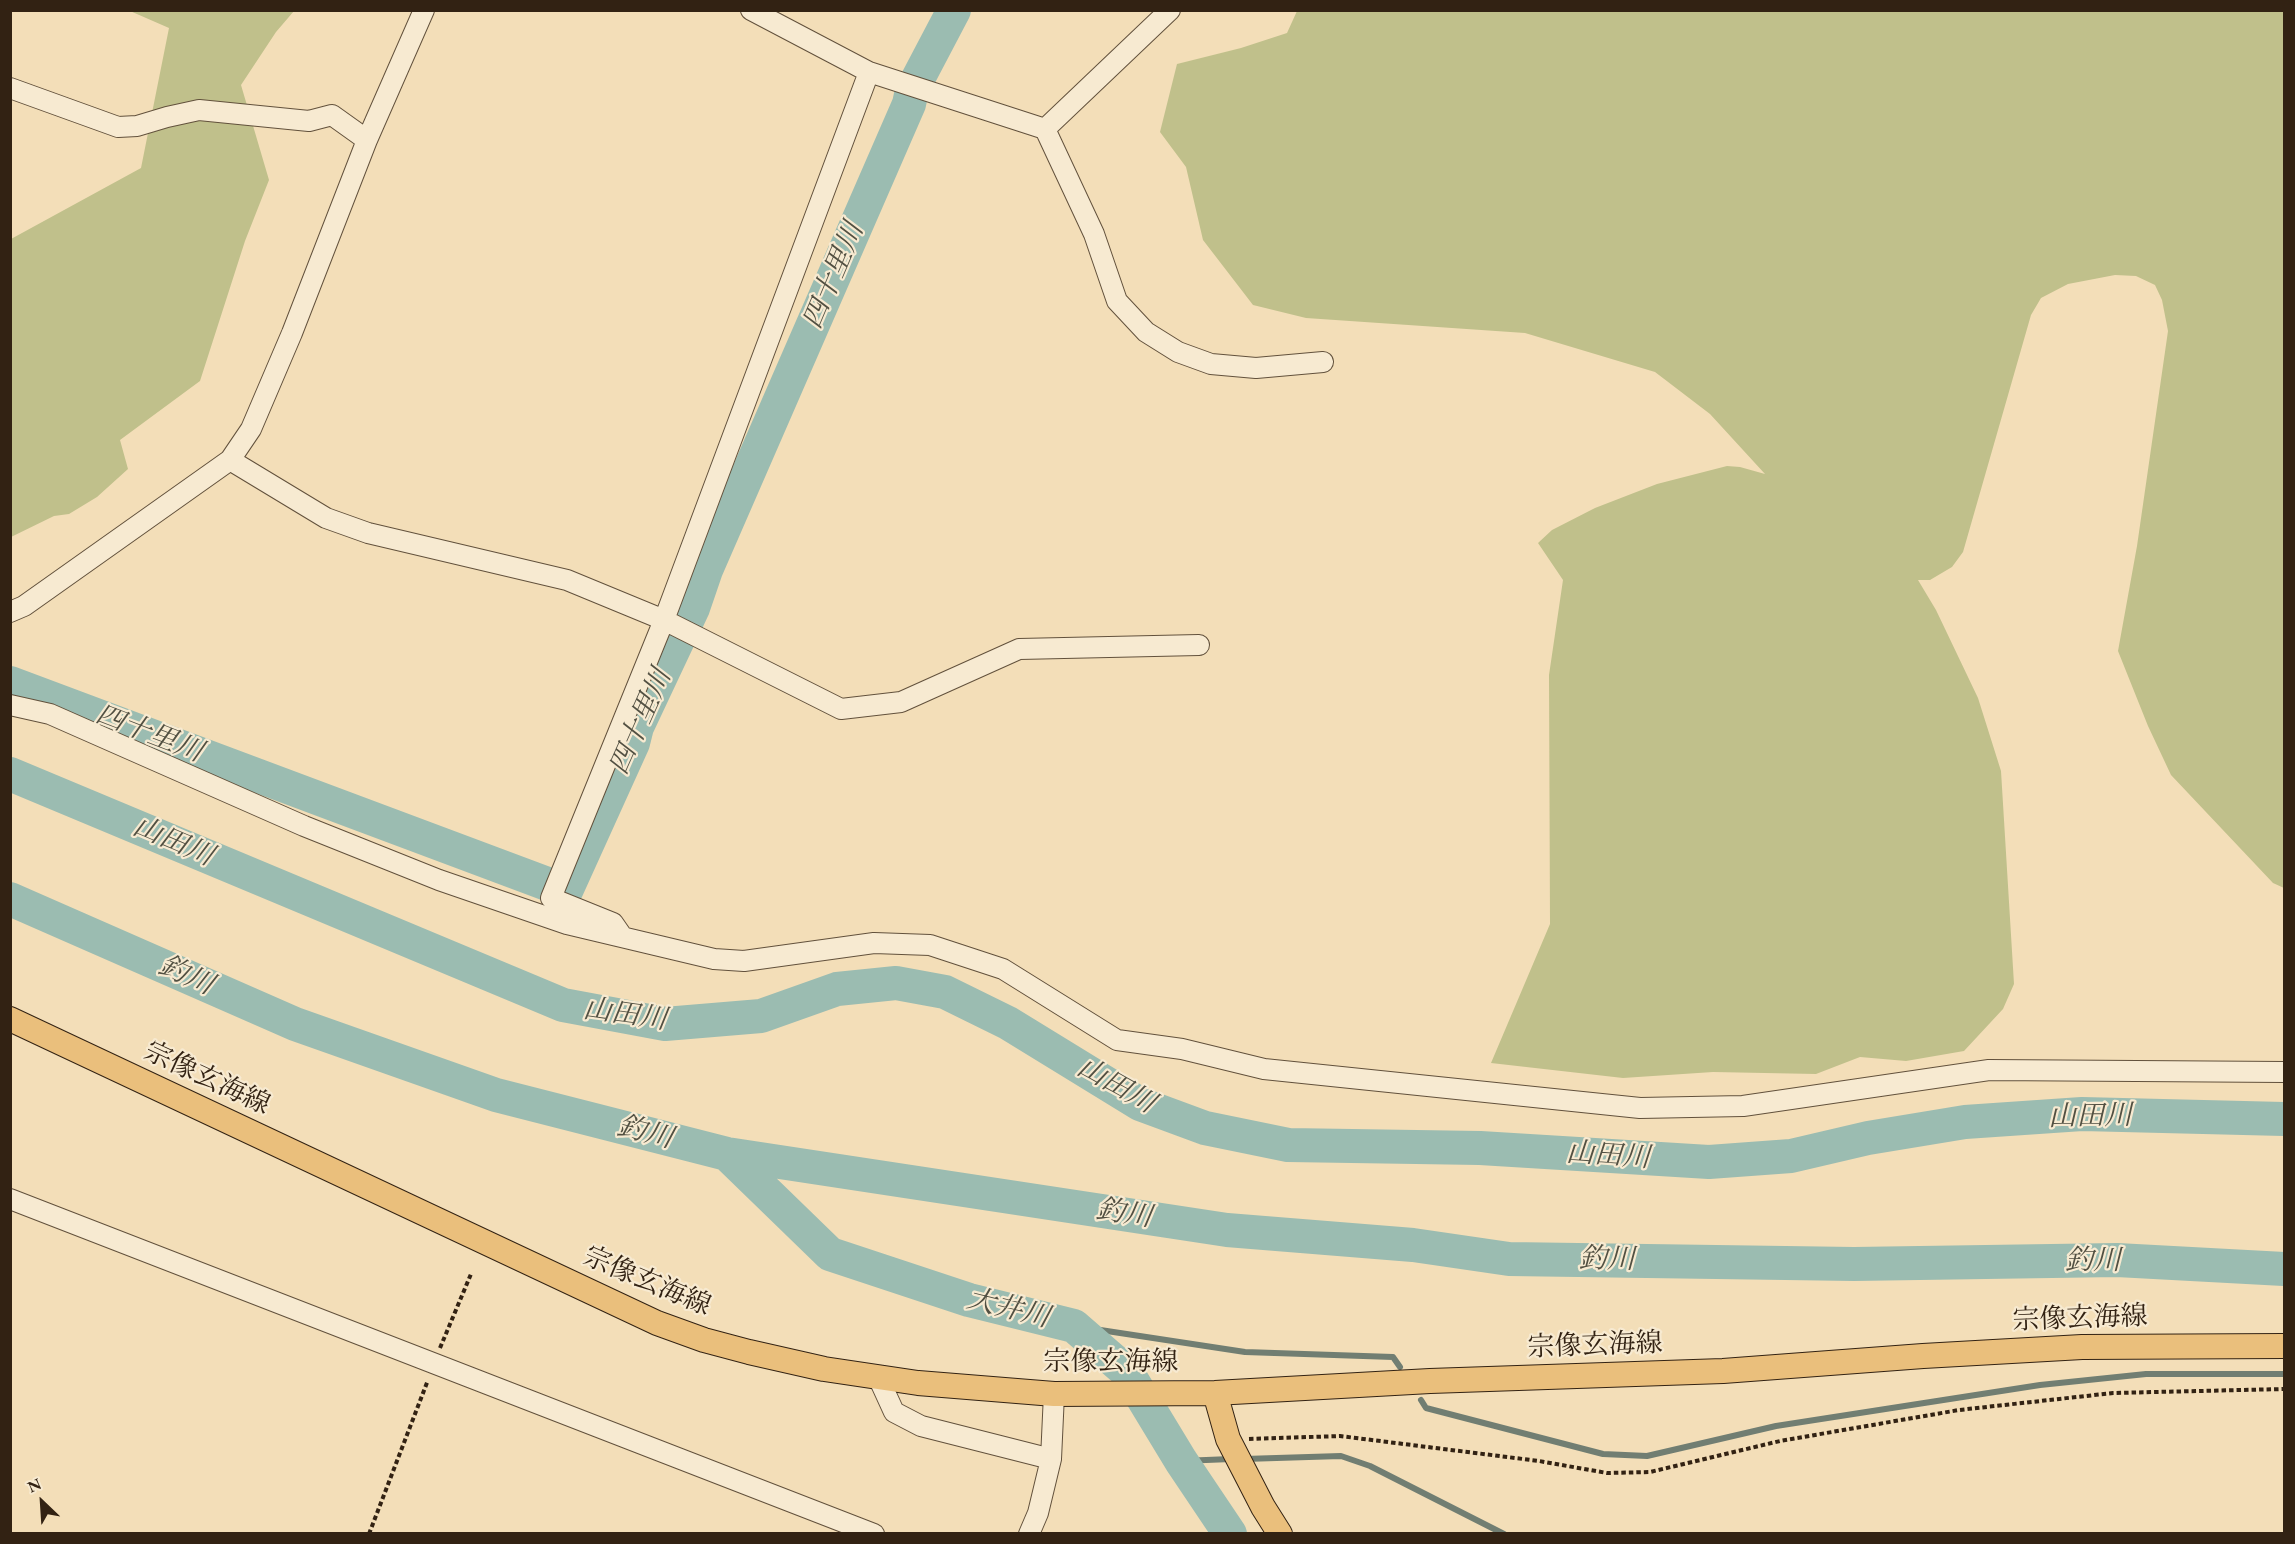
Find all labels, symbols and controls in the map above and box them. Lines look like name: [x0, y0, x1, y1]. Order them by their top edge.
water label: 四十里川: [797, 218, 871, 334]
water label: 四十里川: [603, 664, 679, 780]
water label: 四十里川: [91, 698, 207, 770]
water label: 山田川: [128, 810, 218, 874]
water label: 釣川: [154, 949, 218, 1003]
water label: 山田川: [581, 993, 669, 1037]
street label: 宗像玄海線: [139, 1036, 275, 1122]
water label: 山田川: [1071, 1051, 1161, 1121]
water label: 山田川: [2048, 1099, 2132, 1135]
water label: 釣川: [614, 1110, 676, 1156]
water label: 山田川: [1565, 1136, 1651, 1176]
water label: 釣川: [1094, 1193, 1154, 1235]
street label: 宗像玄海線: [579, 1241, 715, 1323]
water label: 釣川: [1579, 1243, 1635, 1277]
water label: 釣川: [2065, 1244, 2121, 1278]
water label: 大井川: [963, 1283, 1053, 1335]
street label: 宗像玄海線: [2012, 1300, 2148, 1338]
street label: 宗像玄海線: [1527, 1327, 1663, 1365]
street label: 宗像玄海線: [1044, 1347, 1178, 1379]
north arrow: [12, 1472, 72, 1532]
text: N: [24, 1473, 44, 1497]

